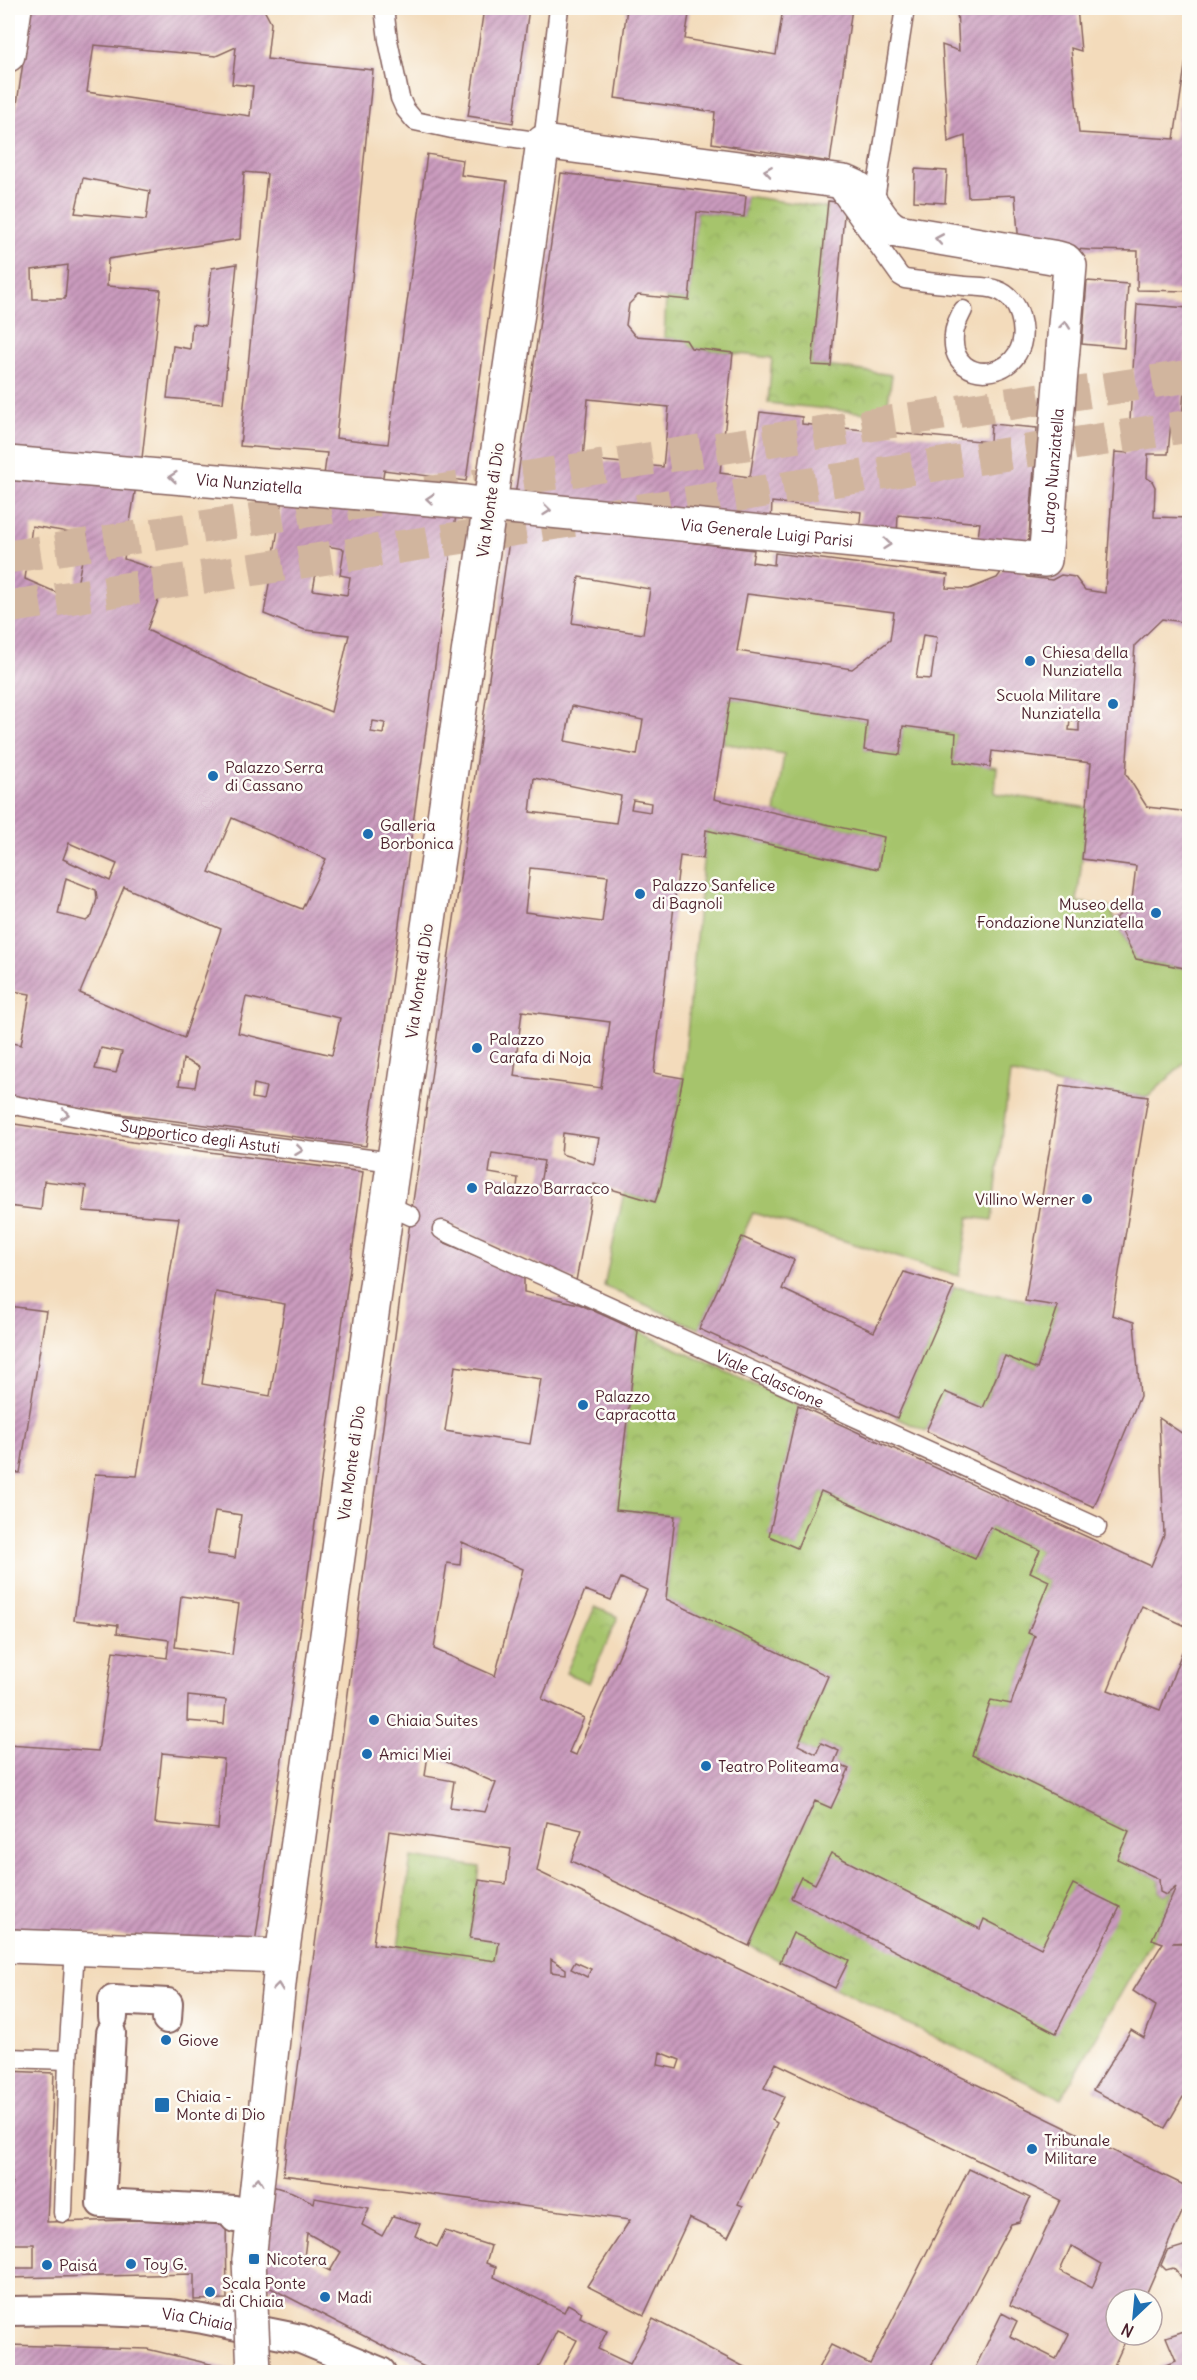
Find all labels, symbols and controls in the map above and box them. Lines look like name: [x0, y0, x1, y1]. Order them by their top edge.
one-way arrow: [763, 166, 772, 178]
one-way arrow: [935, 233, 944, 245]
one-way arrow: [1058, 320, 1071, 329]
street label: Largo Nunziatella: [1037, 407, 1068, 535]
street label: Via Monte di Dio: [472, 441, 508, 559]
street label: Via Nunziatella: [195, 469, 303, 498]
one-way arrow: [169, 471, 178, 484]
one-way arrow: [426, 493, 435, 506]
one-way arrow: [542, 503, 551, 516]
street label: Via Generale Luigi Parisi: [680, 514, 854, 551]
one-way arrow: [883, 537, 892, 550]
place label: Chiesa della Nunziatella: [1042, 642, 1128, 680]
marker: Chiesa della Nunziatella: [1023, 654, 1037, 668]
place label: Scuola Militare Nunziatella: [996, 685, 1101, 723]
marker: Scuola Militare Nunziatella: [1106, 697, 1120, 711]
place label: Palazzo Serra di Cassano: [225, 757, 324, 795]
marker: Palazzo Serra di Cassano: [206, 769, 220, 783]
place label: Galleria Borbonica: [380, 815, 454, 853]
marker: Galleria Borbonica: [361, 827, 375, 841]
place label: Palazzo Sanfelice di Bagnoli: [652, 875, 775, 913]
marker: Palazzo Sanfelice di Bagnoli: [633, 887, 647, 901]
place label: Museo della Fondazione Nunziatella: [977, 894, 1144, 932]
marker: Museo della Fondazione Nunziatella: [1149, 906, 1163, 920]
street label: Via Monte di Dio: [401, 922, 437, 1040]
place label: Palazzo Carafa di Noja: [489, 1029, 591, 1067]
marker: Palazzo Carafa di Noja: [470, 1041, 484, 1055]
one-way arrow: [60, 1107, 70, 1120]
street label: Supportico degli Astuti: [119, 1115, 281, 1157]
one-way arrow: [295, 1143, 304, 1155]
place label: Palazzo Barracco: [484, 1178, 610, 1198]
marker: Palazzo Barracco: [465, 1181, 479, 1195]
place label: Villino Werner: [975, 1189, 1075, 1209]
marker: Villino Werner: [1080, 1192, 1094, 1206]
street label: Viale Calascione: [712, 1345, 827, 1412]
place label: Palazzo Capracotta: [595, 1386, 676, 1424]
marker: Palazzo Capracotta: [576, 1398, 590, 1412]
street label: Via Monte di Dio: [333, 1404, 369, 1522]
place label: Chiaia Suites: [386, 1710, 478, 1730]
marker: Chiaia Suites: [367, 1713, 381, 1727]
place label: Amici Miei: [379, 1744, 451, 1764]
marker: Amici Miei: [360, 1747, 374, 1761]
place label: Teatro Politeama: [718, 1756, 839, 1776]
marker: Teatro Politeama: [699, 1759, 713, 1773]
one-way arrow: [271, 1983, 284, 1992]
place label: Giove: [178, 2030, 219, 2050]
marker: Giove: [159, 2033, 173, 2047]
place label: Chiaia - Monte di Dio: [176, 2086, 265, 2124]
marker: Chiaia - Monte di Dio: [153, 2096, 171, 2114]
place label: Tribunale Militare: [1044, 2130, 1110, 2168]
marker: Tribunale Militare: [1025, 2142, 1039, 2156]
one-way arrow: [251, 2176, 264, 2186]
place label: Nicotera: [266, 2249, 327, 2269]
marker: Nicotera: [247, 2252, 261, 2266]
place label: Toy G.: [143, 2254, 187, 2274]
place label: Paisá: [59, 2255, 97, 2275]
marker: Toy G.: [124, 2257, 138, 2271]
marker: Paisá: [40, 2258, 54, 2272]
place label: Scala Ponte di Chiaia: [222, 2273, 306, 2311]
marker: Scala Ponte di Chiaia: [203, 2285, 217, 2299]
place label: Madi: [337, 2287, 372, 2307]
north arrow: [1104, 2287, 1164, 2347]
marker: Madi: [318, 2290, 332, 2304]
street label: Via Chiaia: [162, 2304, 235, 2335]
text: N: [1118, 2319, 1137, 2342]

